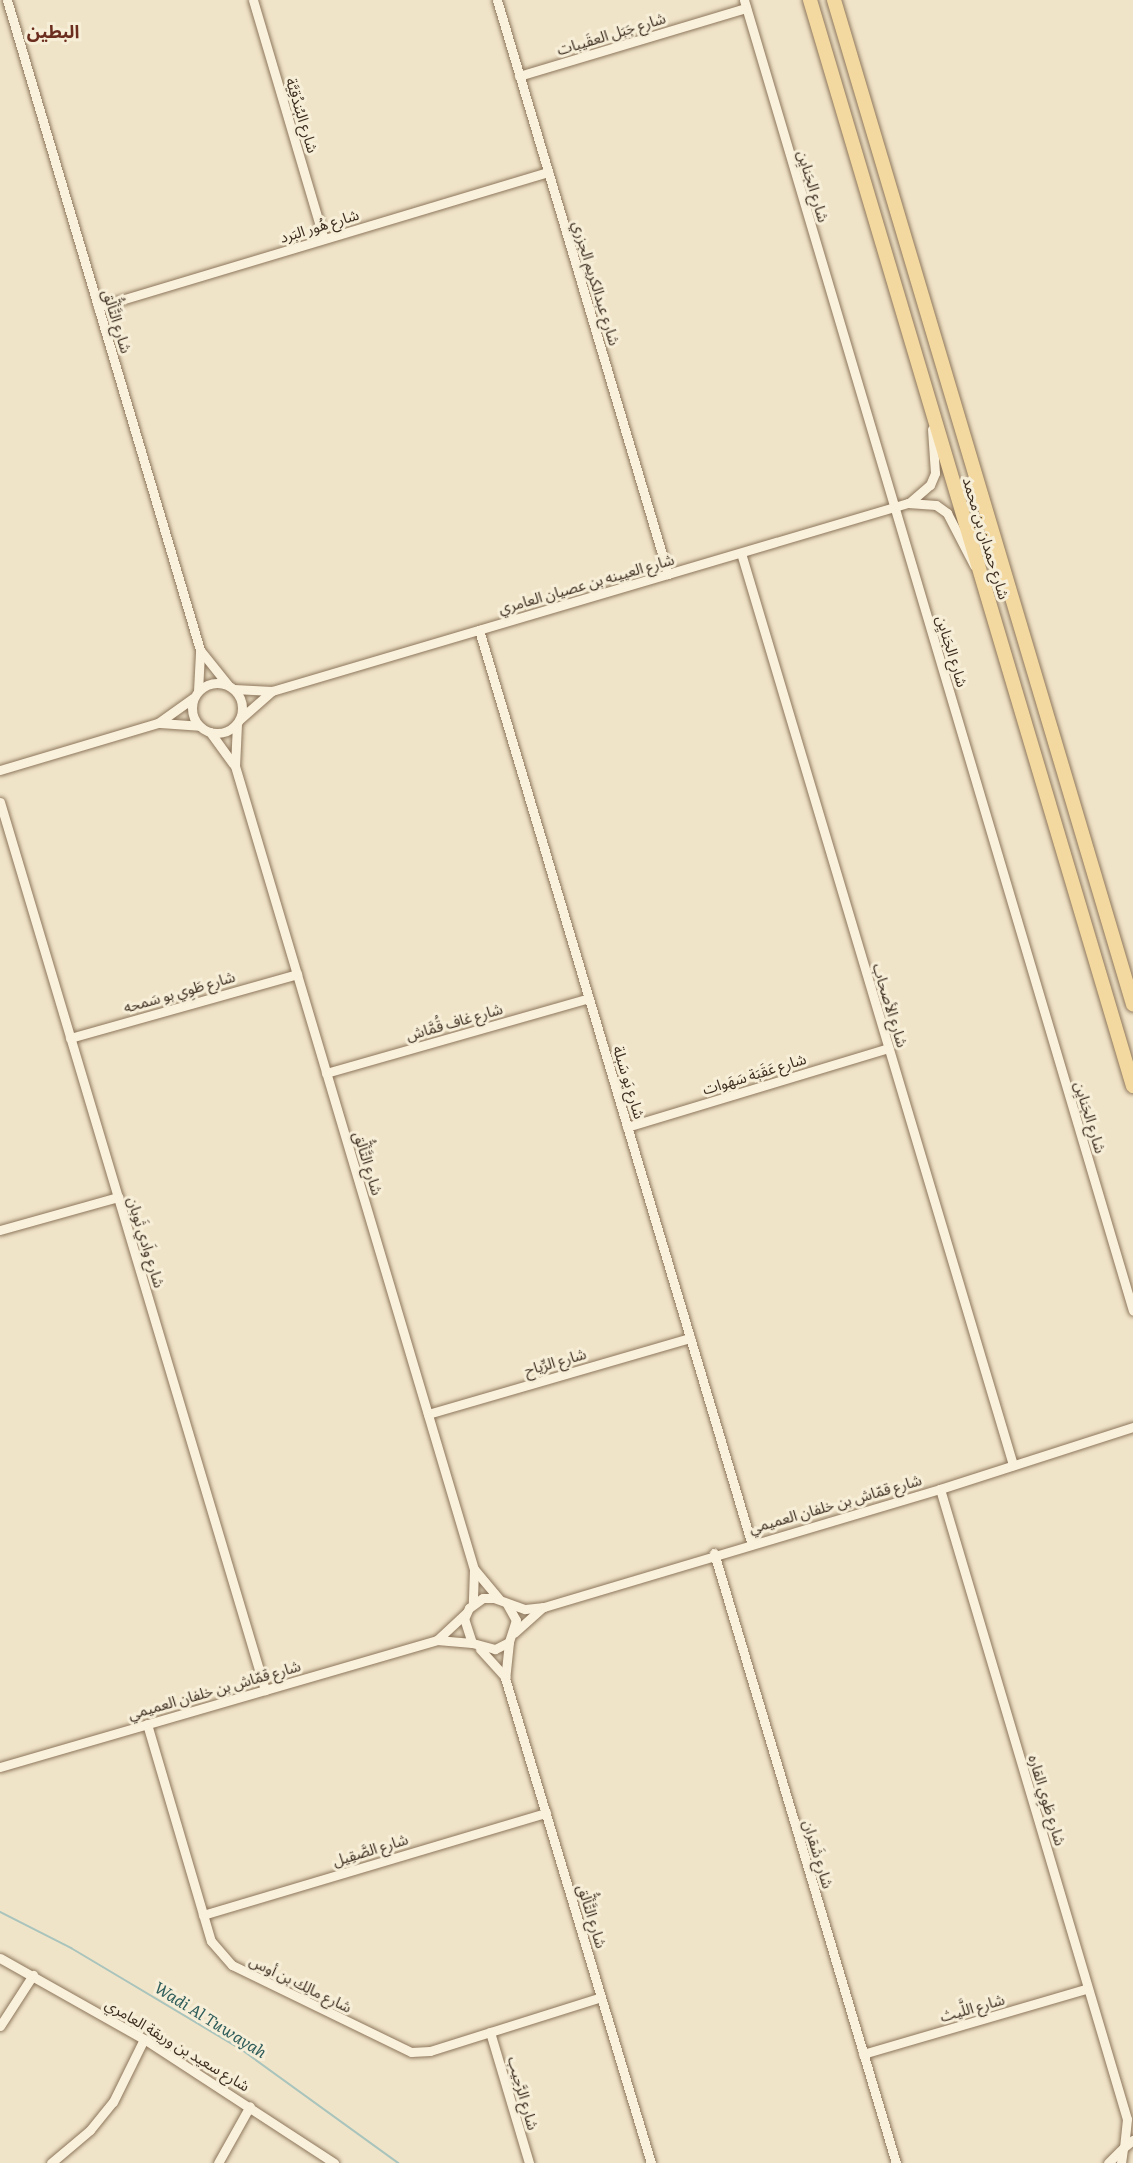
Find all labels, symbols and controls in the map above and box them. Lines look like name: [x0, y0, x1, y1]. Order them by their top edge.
street label: شارع جَبَل العقَيبات: [554, 8, 668, 58]
district label: البطين: [27, 20, 79, 42]
street label: شارع البُندُقِيَّة: [283, 75, 323, 155]
street label: شارع الجَنايِن: [795, 148, 833, 224]
street label: شارع هُور البَرد: [277, 204, 361, 246]
street label: شارع عبدالكريم الجزري: [569, 219, 625, 347]
street label: شارع التَّألُّق: [100, 287, 136, 355]
street label: شارع حمدان بن محمد: [960, 475, 1014, 601]
street label: شارع العيينه بن عصيان العامري: [496, 549, 676, 617]
street label: شارع الجَنايِن: [934, 613, 972, 689]
street label: شارع الأصحاب: [870, 961, 912, 1049]
street label: شارع طَوِي بو سَمحه: [121, 966, 237, 1016]
street label: شارع غاف قُمَّاش: [404, 999, 504, 1043]
street label: شارع يَو سَبلة: [610, 1043, 650, 1121]
street label: شارع عَقَبَة سَهَوات: [700, 1049, 808, 1097]
street label: شارع الجَنايِن: [1072, 1079, 1110, 1155]
street label: شارع التَّألُّق: [351, 1129, 387, 1197]
street label: شارع واَدي ثَوبان: [125, 1194, 169, 1290]
street label: شارع الرِّياح: [522, 1344, 588, 1378]
street label: شارع قمّاش بن خلفان العميمي: [747, 1470, 923, 1536]
street label: شارع قمّاش بن خلفان العميمي: [126, 1656, 302, 1722]
street label: شارع طَوِي القاره: [1026, 1752, 1070, 1848]
street label: شارع شَقران: [800, 1818, 838, 1890]
street label: شارع الصَّقِيل: [330, 1829, 410, 1869]
street label: شارع التَّألُّق: [575, 1882, 611, 1950]
street label: شارع مالِك بن أوس: [247, 1950, 355, 2016]
water label: Wadi Al Tuwayah: [151, 1977, 271, 2061]
street label: شارع اللَّيث: [938, 1989, 1006, 2025]
street label: شارع سعيد بن وريقة العامري: [103, 1994, 253, 2094]
street label: شارع الرَّحِيب: [505, 2054, 543, 2132]

